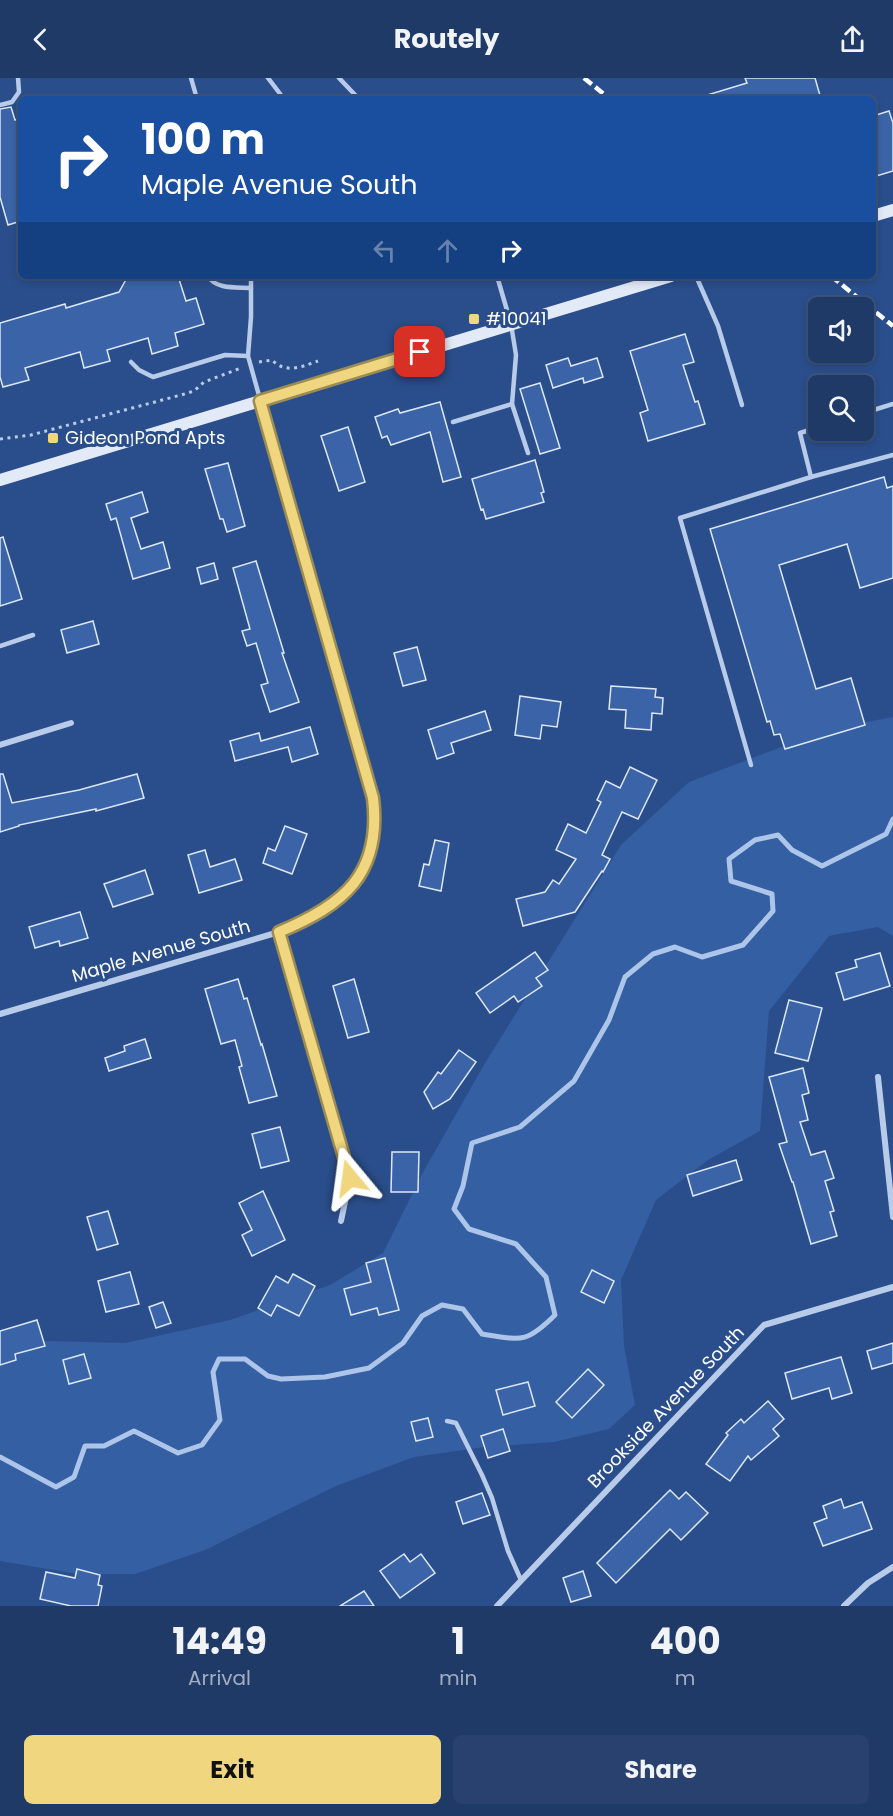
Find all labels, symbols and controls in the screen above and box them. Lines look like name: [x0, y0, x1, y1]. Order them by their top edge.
text: Routely: [394, 20, 499, 57]
icon: back: [24, 23, 57, 56]
icon: share: [836, 23, 869, 56]
text: 100 m: [141, 110, 265, 169]
icon: right: [42, 120, 120, 198]
text: Maple Avenue South: [141, 166, 417, 203]
icon: left: [368, 234, 401, 267]
icon: ahead: [431, 234, 464, 267]
icon: right: [494, 234, 527, 267]
map controls: [808, 297, 874, 441]
button: sound: [808, 297, 874, 363]
place label: #10041: [486, 306, 547, 331]
marker: #10041: [467, 312, 481, 326]
pin: [394, 326, 445, 377]
icon: arrive: [403, 335, 436, 368]
button: search: [808, 375, 874, 441]
place label: Gideon Pond Apts: [65, 425, 225, 450]
marker: Gideon Pond Apts: [46, 431, 60, 445]
street label: Maple Avenue South: [69, 913, 253, 988]
position arrow: [318, 1146, 382, 1210]
street label: Brookside Avenue South: [582, 1320, 750, 1493]
text: 14:49: [172, 1616, 267, 1667]
text: 1: [451, 1616, 465, 1667]
text: 400: [650, 1616, 721, 1667]
text: Arrival: [188, 1664, 251, 1692]
text: min: [439, 1664, 477, 1692]
text: m: [675, 1664, 695, 1692]
button: Exit: [24, 1735, 441, 1804]
button: Share: [453, 1735, 869, 1804]

